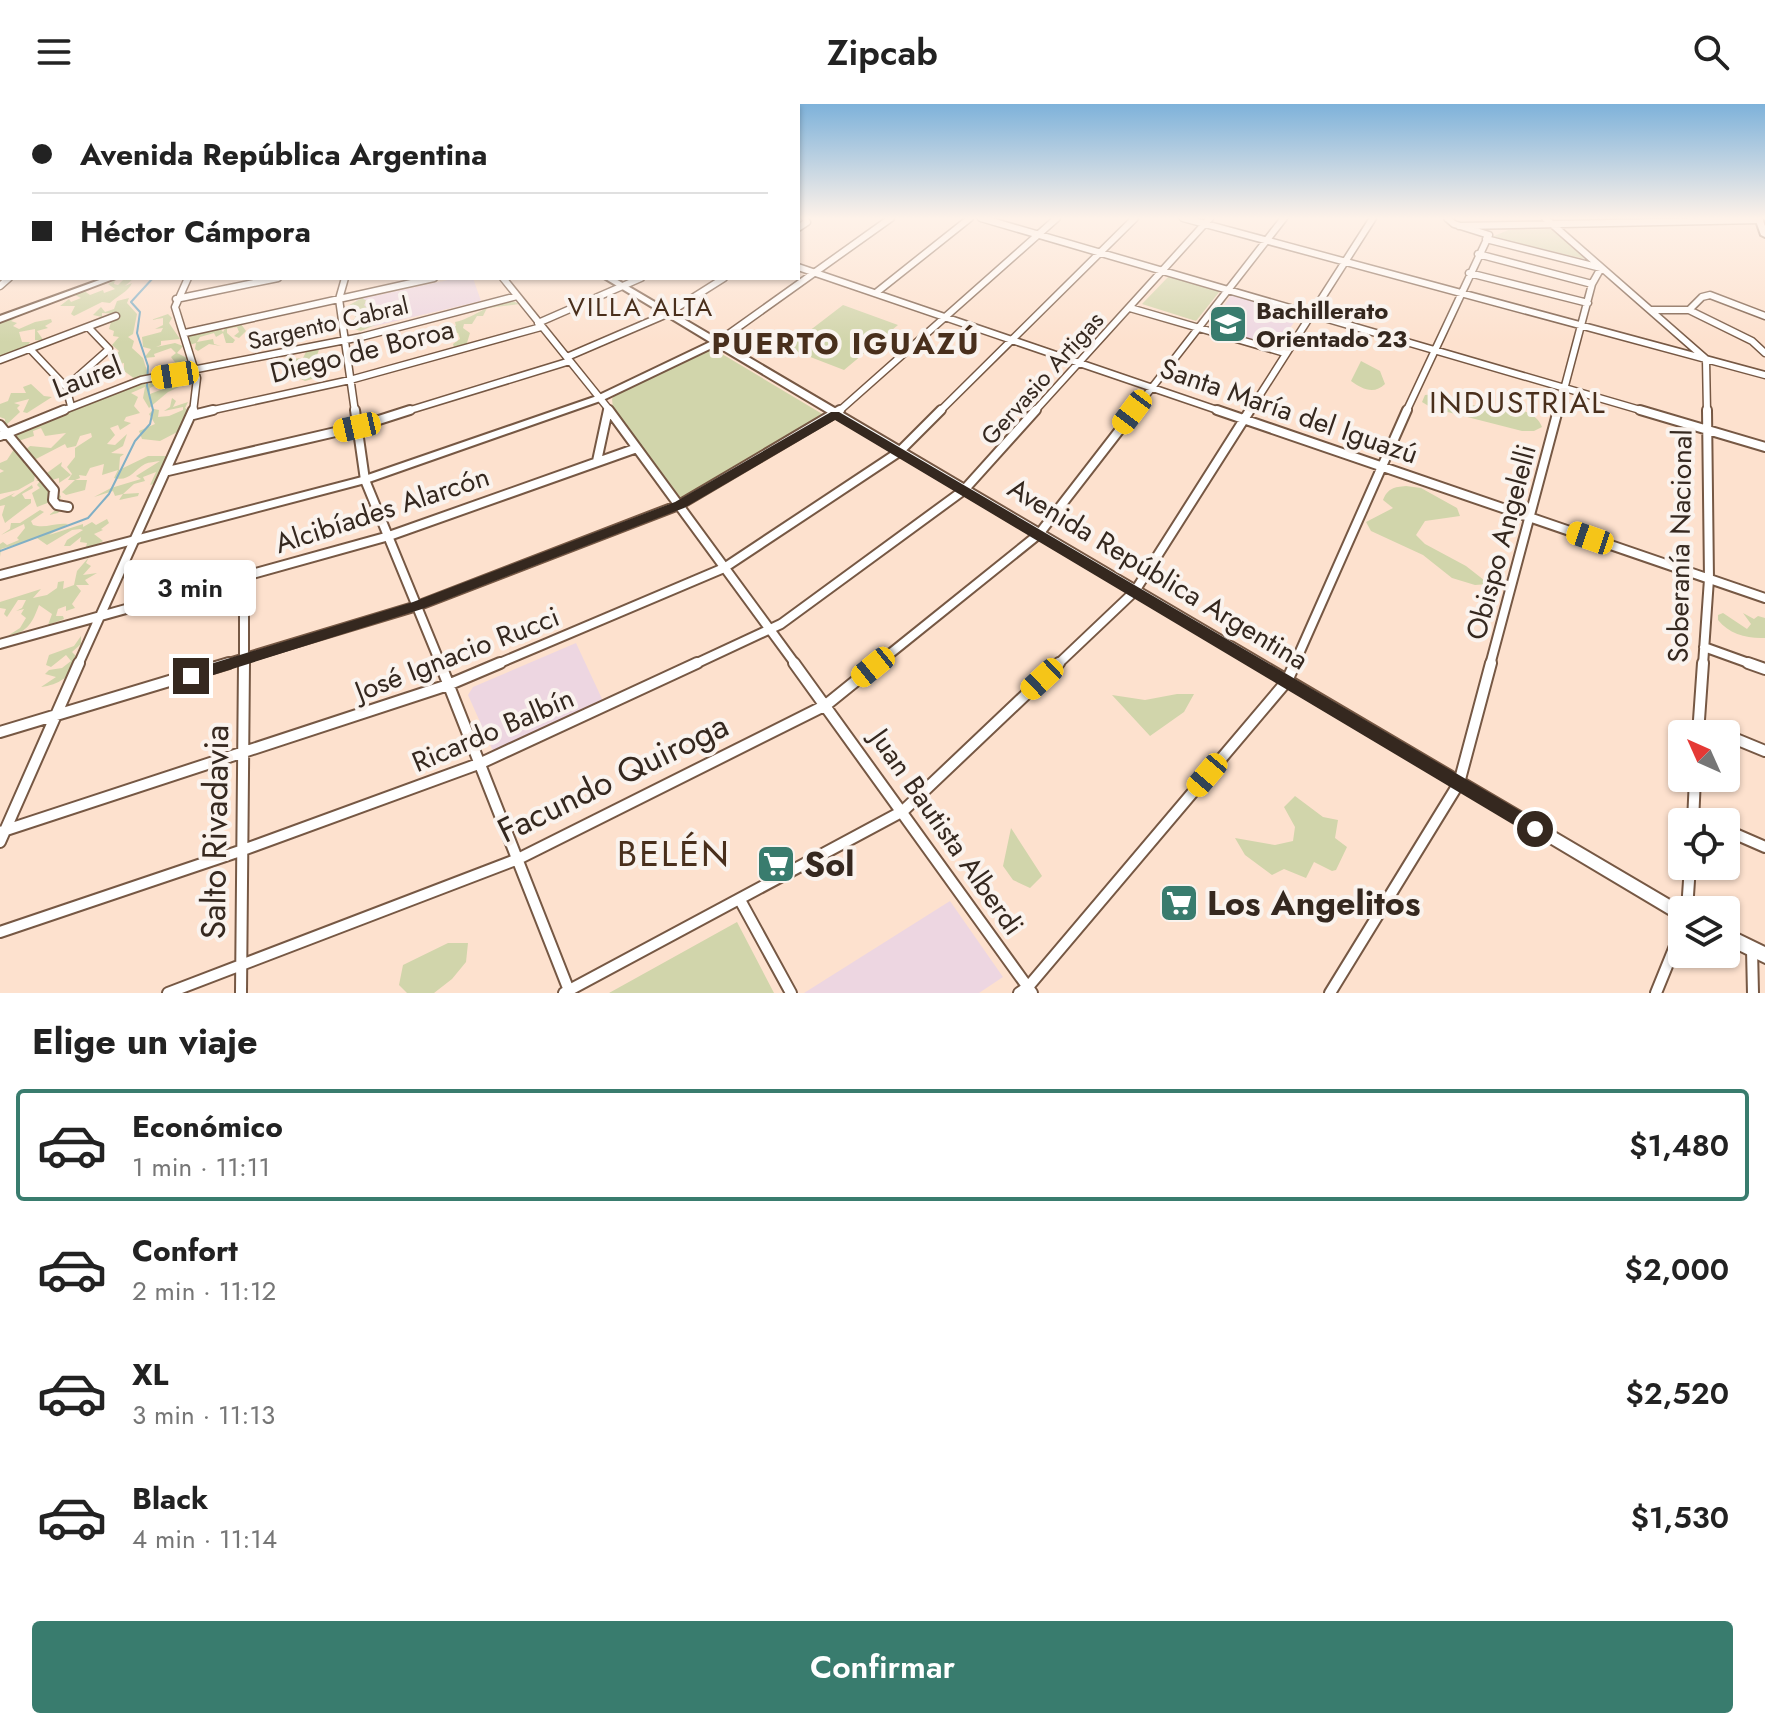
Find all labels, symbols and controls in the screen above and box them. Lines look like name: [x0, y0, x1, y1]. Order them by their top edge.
text: Zipcab: [827, 26, 938, 78]
icon: menu: [32, 30, 76, 74]
icon: search: [1689, 30, 1733, 74]
text: Avenida República Argentina: [80, 133, 487, 176]
text: Héctor Cámpora: [80, 210, 311, 253]
street label: Sargento Cabral: [244, 287, 412, 359]
district label: VILLA ALTA: [568, 288, 714, 326]
place label: Bachillerato Orientado 23: [1256, 293, 1407, 356]
street label: Gervasio Artigas: [972, 303, 1112, 453]
school or university icon: Bachillerato Orientado 23: [1207, 303, 1249, 345]
street label: Diego de Boroa: [266, 308, 458, 394]
district label: PUERTO IGUAZÚ: [712, 322, 980, 365]
street label: Laurel: [47, 345, 127, 409]
street label: Santa María del Iguazú: [1154, 348, 1424, 474]
car: [149, 359, 201, 391]
district label: INDUSTRIAL: [1429, 381, 1607, 424]
car: [1108, 386, 1156, 438]
car: [331, 410, 383, 444]
street label: Soberanía Nacional: [1657, 429, 1703, 663]
street label: Obispo Angelelli: [1455, 440, 1547, 644]
street label: Alcibíades Alarcón: [269, 456, 495, 564]
street label: Avenida República Argentina: [1000, 468, 1316, 680]
car: [1563, 519, 1617, 557]
callout: 3 min: [125, 560, 257, 616]
text: 3 min: [157, 569, 223, 607]
street label: José Ignacio Rucci: [345, 596, 565, 713]
car: [847, 643, 899, 691]
car: [1016, 654, 1068, 704]
route end: [173, 658, 209, 694]
street label: Ricardo Balbín: [406, 677, 580, 783]
street label: Facundo Quiroga: [489, 701, 737, 855]
street label: Juan Bautista Alberdi: [858, 717, 1034, 944]
north arrow: [1668, 720, 1740, 792]
map controls: [1668, 720, 1740, 968]
street label: Salto Rivadavia: [189, 724, 241, 940]
car: [1182, 749, 1232, 801]
button: locate: [1668, 808, 1740, 880]
route start: [1517, 811, 1553, 847]
district label: BELÉN: [617, 827, 731, 879]
place label: Sol: [804, 840, 855, 889]
supermarket icon: Sol: [755, 843, 797, 885]
place label: Los Angelitos: [1207, 879, 1420, 928]
supermarket icon: Los Angelitos: [1158, 882, 1200, 924]
button: layers: [1668, 896, 1740, 968]
text: Elige un viaje: [32, 1015, 258, 1067]
text: Económico: [132, 1105, 283, 1148]
icon: car: [36, 1109, 108, 1181]
text: $1,480: [1629, 1124, 1729, 1167]
text: 1 min · 11:11: [132, 1148, 270, 1186]
text: Confort: [132, 1229, 238, 1272]
icon: car: [36, 1233, 108, 1305]
text: $2,000: [1624, 1248, 1729, 1291]
text: 2 min · 11:12: [132, 1272, 276, 1310]
text: XL: [132, 1353, 168, 1396]
icon: car: [36, 1357, 108, 1429]
text: $2,520: [1626, 1372, 1729, 1415]
text: 3 min · 11:13: [132, 1396, 275, 1434]
text: Black: [132, 1477, 208, 1520]
icon: car: [36, 1481, 108, 1553]
text: $1,530: [1631, 1496, 1729, 1539]
text: 4 min · 11:14: [132, 1520, 277, 1558]
button: Confirmar: [32, 1621, 1733, 1713]

